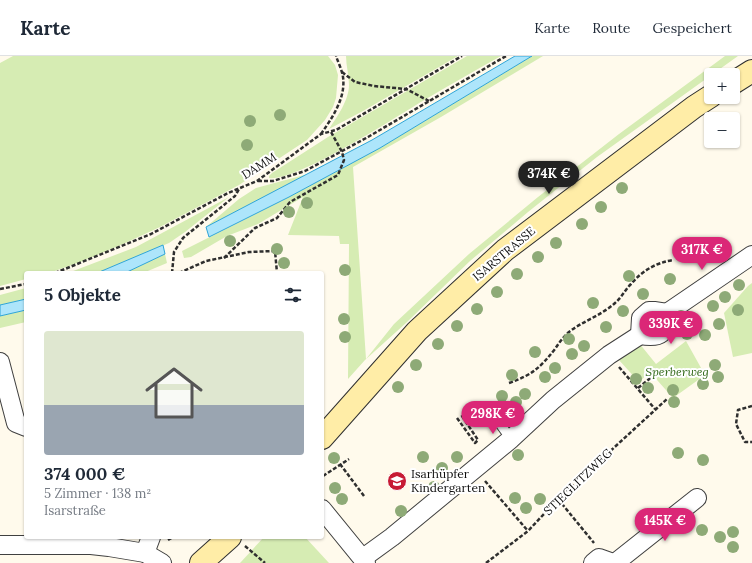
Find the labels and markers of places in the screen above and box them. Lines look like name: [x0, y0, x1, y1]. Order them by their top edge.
pin: 374K €: [516, 161, 582, 195]
pin: 317K €: [669, 237, 735, 271]
pin: 339K €: [638, 311, 704, 345]
pin: 298K €: [460, 401, 526, 435]
place label: Isarhüpfer Kindergarten: [411, 466, 485, 495]
school or university icon: Isarhüpfer Kindergarten: [386, 470, 408, 492]
pin: 145K €: [632, 508, 698, 542]

